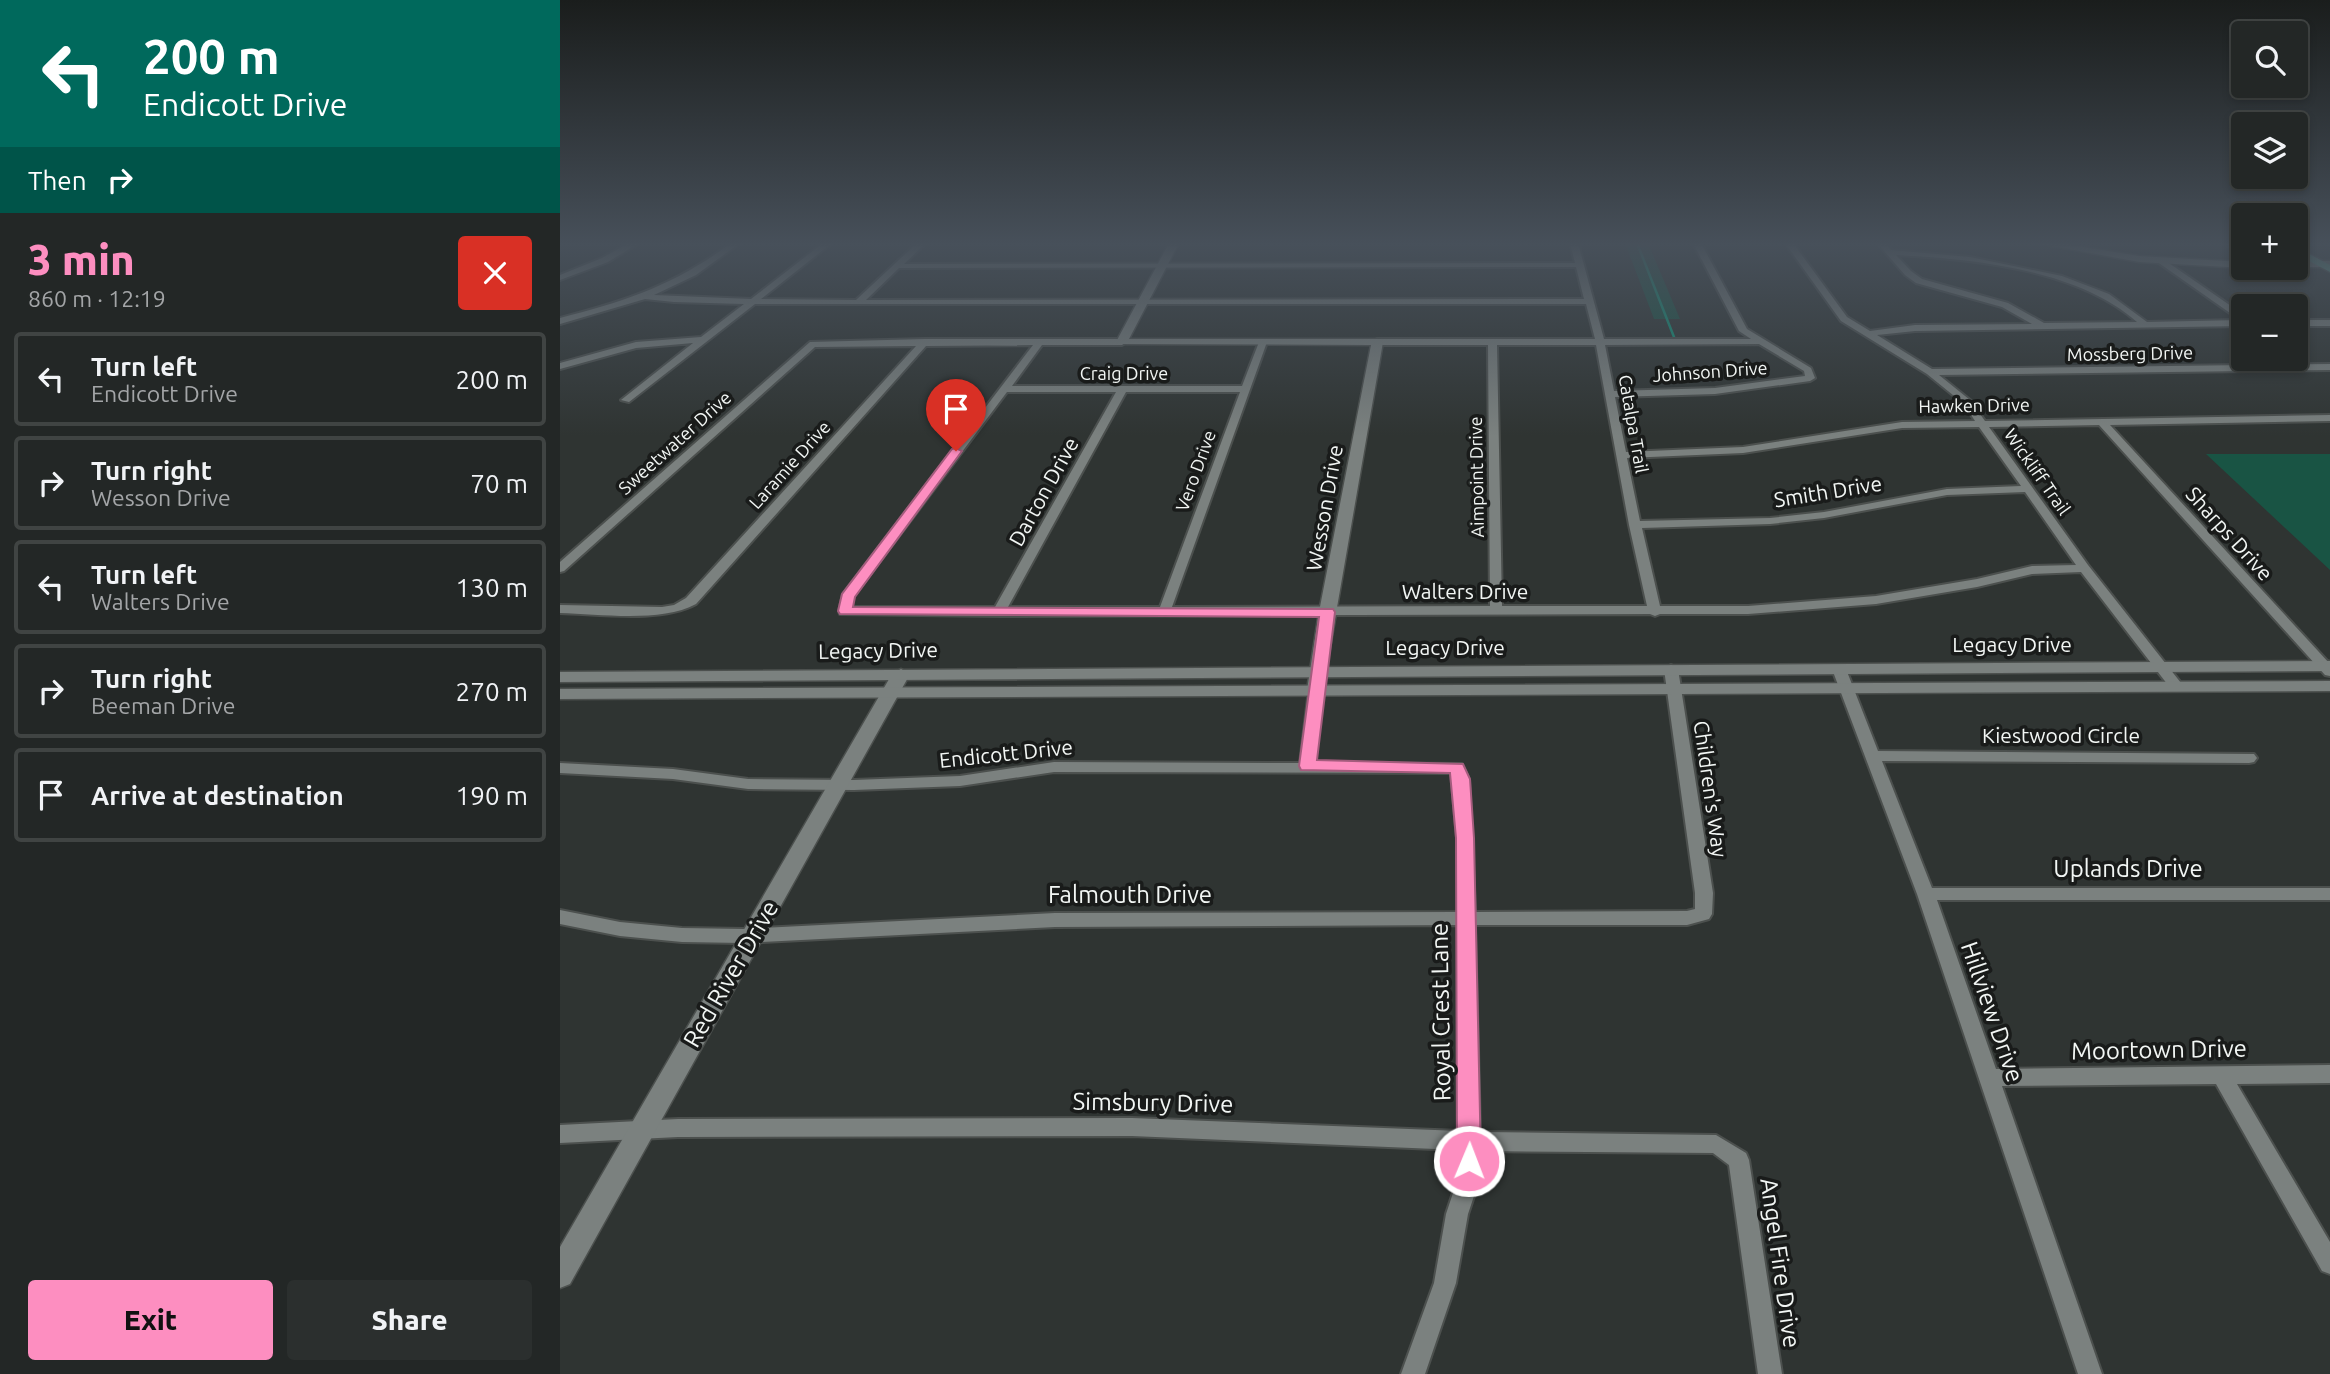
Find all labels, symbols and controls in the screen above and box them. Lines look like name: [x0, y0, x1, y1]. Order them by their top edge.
map controls: [2231, 21, 2308, 371]
button: search: [2231, 21, 2308, 98]
icon: left: [28, 28, 119, 119]
text: 200 m: [143, 28, 280, 83]
text: Endicott Drive: [143, 86, 347, 122]
button: layers: [2231, 112, 2308, 189]
icon: right: [101, 161, 139, 199]
text: Then: [28, 166, 87, 195]
button: +: [2231, 203, 2308, 280]
text: 3 min: [28, 236, 135, 283]
button: close: [458, 236, 532, 310]
text: 860 m · 12:19: [28, 286, 166, 311]
button: −: [2231, 294, 2308, 371]
street label: Mossberg Drive: [2067, 342, 2193, 364]
text: Turn left: [91, 352, 197, 381]
street label: Johnson Drive: [1652, 357, 1768, 385]
icon: left: [32, 360, 70, 398]
street label: Craig Drive: [1080, 363, 1168, 383]
text: 200 m: [456, 365, 528, 394]
street label: Catalpa Trail: [1615, 373, 1653, 475]
pin: [926, 379, 986, 451]
text: Endicott Drive: [91, 381, 238, 406]
street label: Sweetwater Drive: [614, 387, 735, 498]
icon: arrive: [937, 390, 975, 428]
street label: Hawken Drive: [1918, 394, 2030, 416]
street label: Laramie Drive: [745, 416, 834, 512]
street label: Aimpoint Drive: [1465, 416, 1487, 538]
street label: Wickliff Trail: [2001, 425, 2075, 518]
street label: Vero Drive: [1171, 427, 1219, 514]
street label: Darton Drive: [1003, 433, 1083, 550]
street label: Wesson Drive: [1301, 443, 1347, 573]
text: Turn right: [91, 456, 212, 485]
icon: right: [32, 464, 70, 502]
text: 70 m: [470, 469, 528, 498]
street label: Smith Drive: [1772, 471, 1884, 511]
street label: Sharps Drive: [2181, 482, 2278, 585]
text: Wesson Drive: [91, 485, 231, 510]
text: Turn left: [91, 560, 197, 589]
icon: left: [32, 568, 70, 606]
text: 130 m: [456, 573, 528, 602]
street label: Walters Drive: [1402, 579, 1528, 603]
text: Walters Drive: [91, 589, 230, 614]
street label: Legacy Drive: [1952, 632, 2072, 656]
street label: Legacy Drive: [1385, 635, 1505, 659]
street label: Legacy Drive: [818, 637, 938, 663]
text: Turn right: [91, 664, 212, 693]
icon: right: [32, 672, 70, 710]
text: 270 m: [456, 677, 528, 706]
text: Beeman Drive: [91, 693, 235, 718]
street label: Children's Way: [1690, 719, 1732, 859]
street label: Kiestwood Circle: [1982, 723, 2140, 747]
street label: Endicott Drive: [938, 734, 1074, 772]
icon: arrive: [32, 776, 70, 814]
text: Arrive at destination: [91, 781, 344, 810]
text: 190 m: [456, 781, 528, 810]
street label: Uplands Drive: [2053, 855, 2203, 882]
street label: Falmouth Drive: [1048, 881, 1212, 908]
street label: Red River Drive: [678, 896, 783, 1052]
street label: Royal Crest Lane: [1425, 923, 1456, 1101]
street label: Hillview Drive: [1956, 938, 2029, 1086]
street label: Moortown Drive: [2071, 1034, 2247, 1065]
street label: Simsbury Drive: [1072, 1088, 1234, 1117]
position arrow: [1432, 1124, 1506, 1198]
street label: Angel Fire Drive: [1755, 1176, 1806, 1350]
button: Exit: [28, 1280, 273, 1360]
button: Share: [287, 1280, 532, 1360]

